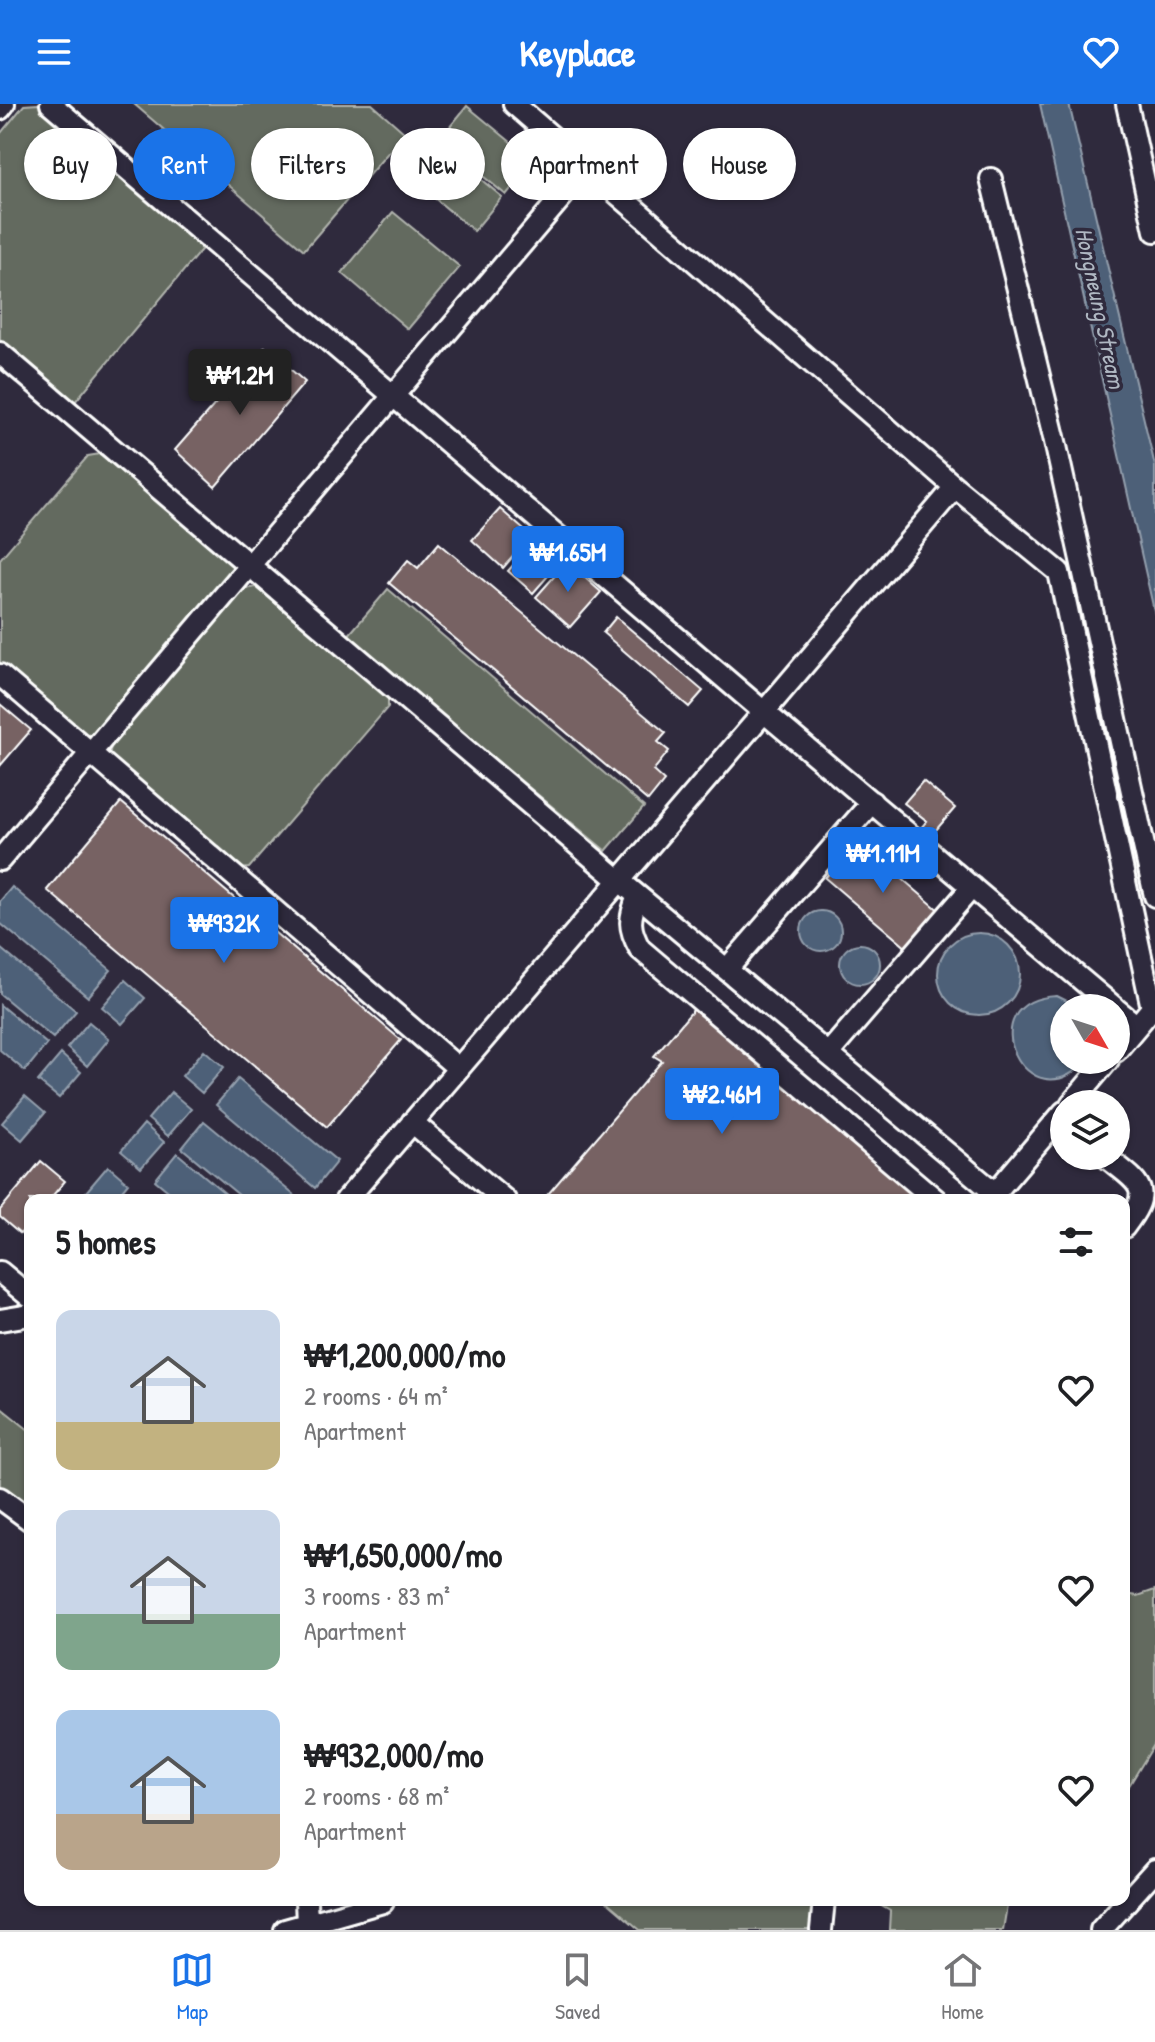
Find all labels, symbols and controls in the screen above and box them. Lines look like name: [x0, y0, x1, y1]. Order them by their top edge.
text: Keyplace: [520, 28, 635, 77]
icon: menu: [32, 30, 76, 74]
icon: heart: [1079, 30, 1123, 74]
chip: Buy: [24, 128, 117, 200]
chip: Rent: [133, 128, 235, 200]
chip: Filters: [251, 128, 374, 200]
chip: New: [390, 128, 485, 200]
chip: Apartment: [501, 128, 667, 200]
chip: House: [683, 128, 796, 200]
water label: Hongneung Stream: [1067, 225, 1134, 392]
pin: ₩1.2M: [184, 349, 296, 417]
text: ₩1.2M: [206, 357, 274, 392]
pin: ₩1.65M: [503, 526, 633, 594]
text: ₩1.65M: [530, 534, 606, 569]
pin: ₩1.11M: [818, 827, 948, 895]
text: ₩1.11M: [846, 835, 920, 870]
pin: ₩932K: [168, 897, 280, 965]
text: ₩932K: [188, 905, 260, 940]
north arrow: [1050, 994, 1130, 1074]
map controls: [1050, 994, 1130, 1170]
pin: ₩2.46M: [657, 1068, 787, 1136]
text: ₩2.46M: [683, 1076, 761, 1111]
button: layers: [1050, 1090, 1130, 1170]
text: 5 homes: [56, 1219, 156, 1265]
icon: filters: [1054, 1220, 1098, 1264]
text: ₩1,200,000/mo: [304, 1332, 505, 1378]
icon: home: [120, 1342, 216, 1438]
icon: heart: [1054, 1368, 1098, 1412]
text: 2 rooms · 64 m²: [304, 1378, 448, 1413]
text: Apartment: [304, 1413, 406, 1448]
text: ₩1,650,000/mo: [304, 1532, 502, 1578]
icon: home: [120, 1542, 216, 1638]
icon: heart: [1054, 1568, 1098, 1612]
text: 3 rooms · 83 m²: [304, 1578, 450, 1613]
text: Apartment: [304, 1613, 406, 1648]
text: ₩932,000/mo: [304, 1732, 483, 1778]
icon: home: [120, 1742, 216, 1838]
icon: heart: [1054, 1768, 1098, 1812]
text: 2 rooms · 68 m²: [304, 1778, 449, 1813]
text: Apartment: [304, 1813, 406, 1848]
tab: Map: [170, 1948, 214, 2026]
tab: Saved: [555, 1948, 600, 2026]
tab: Home: [941, 1948, 985, 2026]

